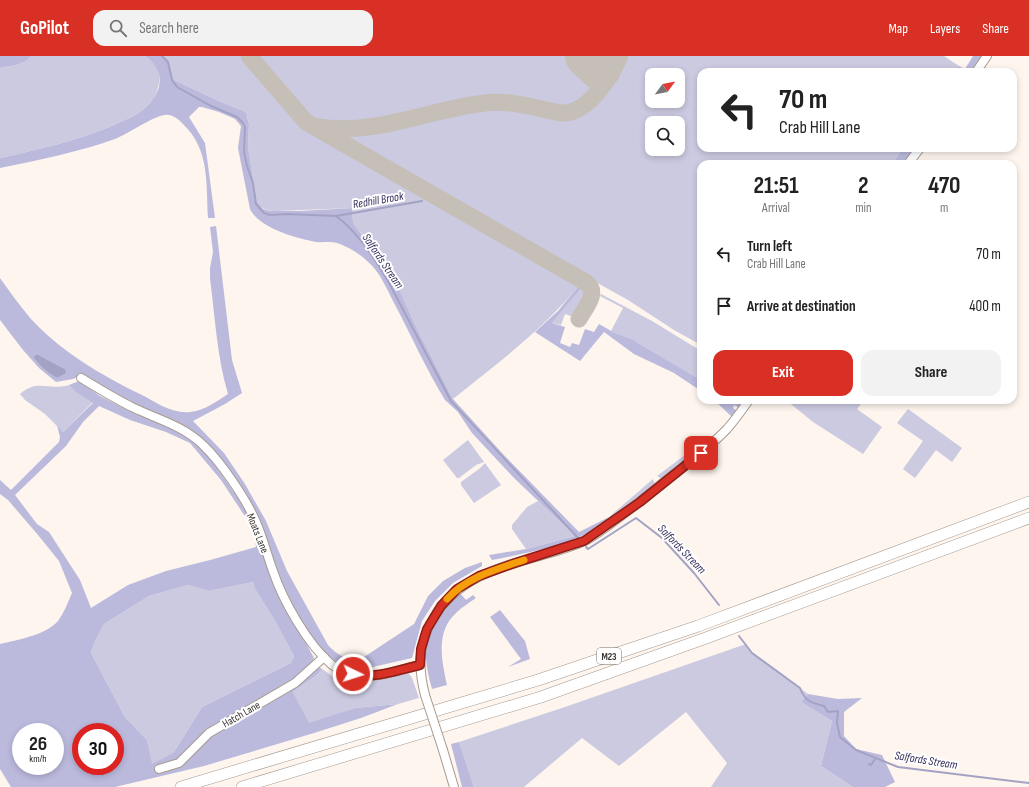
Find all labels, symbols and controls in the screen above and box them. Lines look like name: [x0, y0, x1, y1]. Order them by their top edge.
search box: [93, 10, 373, 46]
text: GoPilot: [20, 17, 69, 40]
icon: search: [107, 17, 129, 39]
text: Search here: [139, 19, 199, 38]
text: Map: [888, 20, 908, 37]
text: Layers: [930, 20, 960, 37]
text: Share: [982, 20, 1009, 37]
north arrow: [645, 68, 685, 108]
map controls: [645, 68, 685, 156]
text: 70 m: [779, 83, 827, 116]
icon: left: [713, 84, 765, 136]
button: search: [645, 116, 685, 156]
text: Crab Hill Lane: [779, 117, 860, 138]
text: 21:51: [753, 171, 799, 200]
text: 2: [858, 171, 869, 200]
text: 470: [928, 171, 961, 200]
water label: Redhill Brook: [352, 189, 405, 212]
text: Arrival: [762, 200, 790, 216]
text: min: [855, 200, 871, 216]
text: m: [940, 200, 948, 216]
water label: Salfords Stream: [359, 231, 407, 292]
text: Turn left: [747, 237, 792, 256]
icon: left: [713, 243, 735, 265]
text: 70 m: [976, 245, 1001, 264]
text: Crab Hill Lane: [747, 256, 806, 272]
icon: arrive: [713, 295, 735, 317]
text: Arrive at destination: [747, 297, 856, 316]
text: 400 m: [969, 297, 1001, 316]
button: Exit: [713, 350, 853, 396]
button: Share: [861, 350, 1001, 396]
pin: [684, 436, 718, 470]
icon: arrive: [690, 442, 712, 464]
street label: Moats Lane: [244, 511, 271, 555]
water label: Salfords Stream: [654, 521, 709, 578]
road number: M23: [597, 648, 621, 664]
position arrow: [332, 653, 374, 695]
street label: Hatch Lane: [220, 698, 262, 730]
speed limit sign: 30: [72, 723, 124, 775]
text: 26: [29, 732, 47, 756]
water label: Salfords Stream: [894, 748, 959, 773]
text: km/h: [29, 753, 47, 765]

